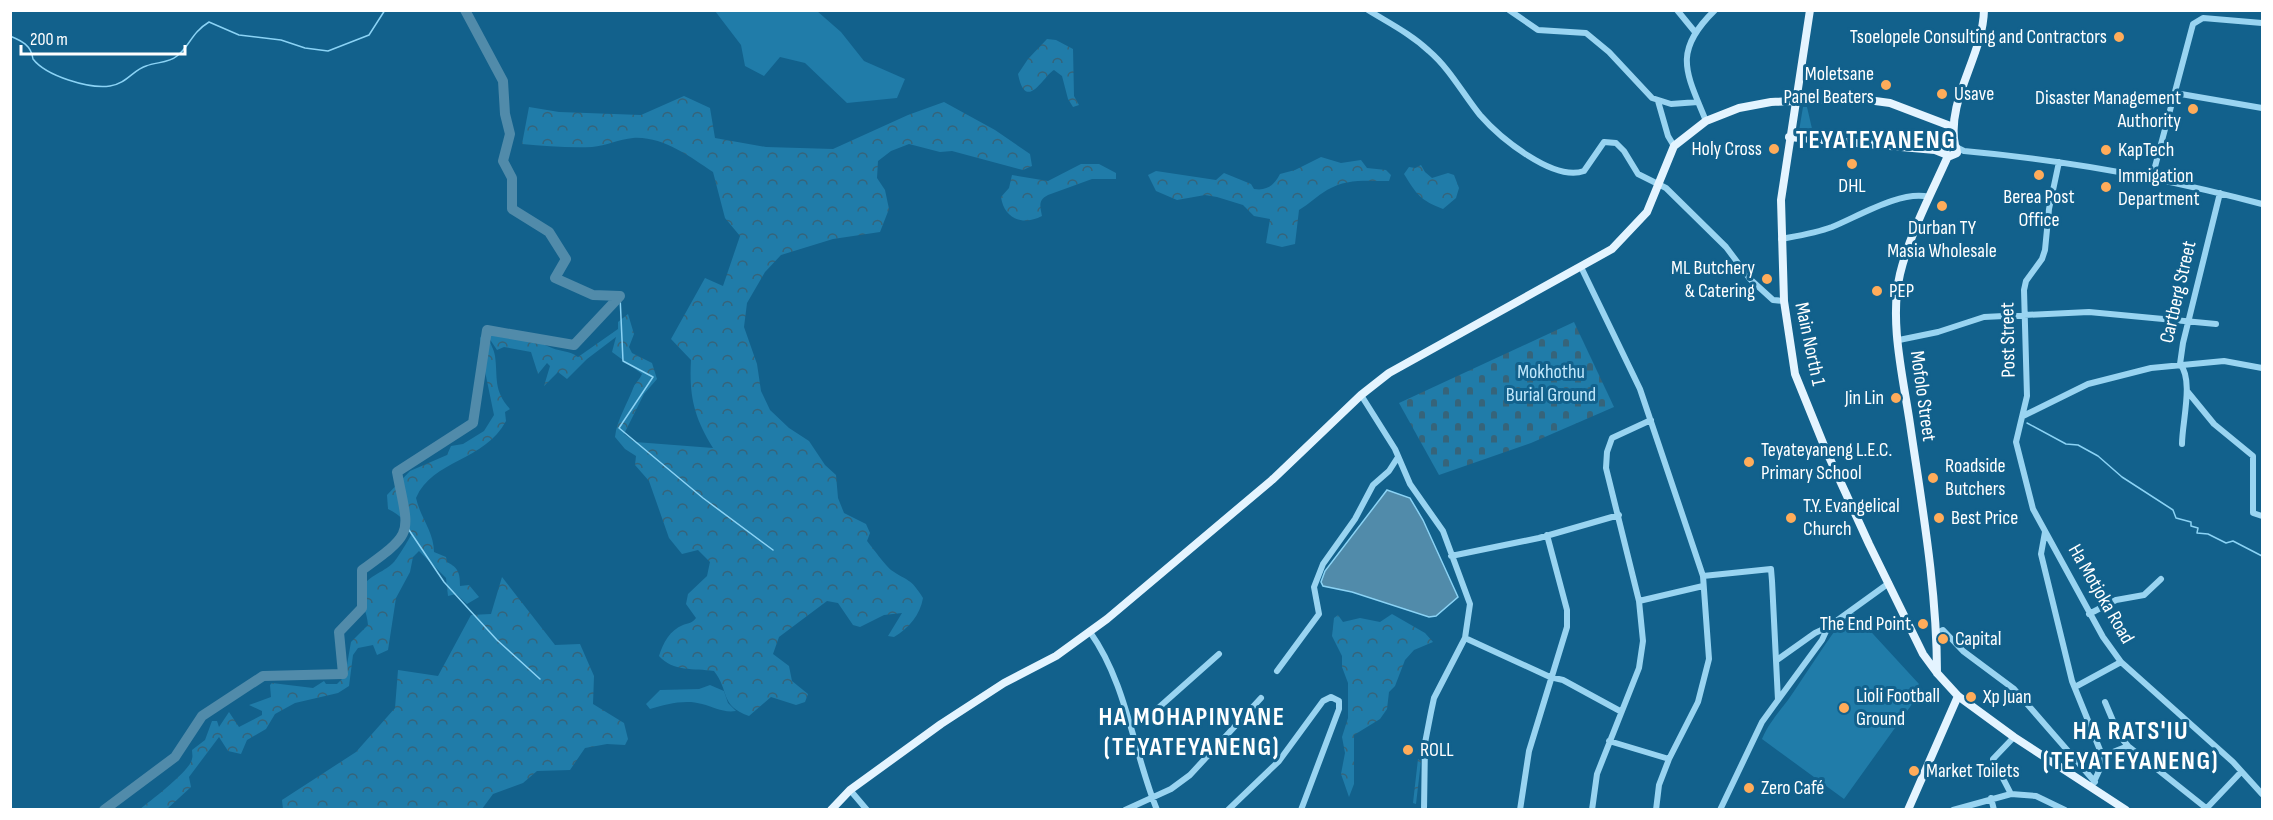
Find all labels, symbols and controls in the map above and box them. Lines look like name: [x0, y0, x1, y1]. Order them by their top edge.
scale bar: [21, 18, 184, 56]
place label: Tsoelopele Consulting and Contractors: [1850, 25, 2107, 49]
text: 200 m: [30, 29, 68, 50]
marker: Tsoelopele Consulting and Contractors: [2112, 30, 2126, 44]
place label: Moletsane Panel Beaters: [1783, 62, 1874, 109]
marker: Moletsane Panel Beaters: [1879, 78, 1893, 92]
place label: Usave: [1954, 82, 1994, 106]
place label: Disaster Management Authority: [2035, 86, 2181, 133]
marker: Usave: [1935, 87, 1949, 101]
marker: Disaster Management Authority: [2186, 102, 2200, 116]
district label: TEYATEYANENG: [1796, 125, 1956, 156]
place label: Holy Cross: [1691, 137, 1762, 161]
place label: KapTech: [2118, 138, 2174, 162]
marker: Holy Cross: [1767, 142, 1781, 156]
marker: KapTech: [2099, 143, 2113, 157]
marker: DHL: [1845, 157, 1859, 171]
place label: Immigation Department: [2118, 164, 2200, 211]
marker: Berea Post Office: [2032, 168, 2046, 182]
place label: DHL: [1838, 174, 1866, 198]
marker: Immigation Department: [2099, 180, 2113, 194]
place label: Berea Post Office: [2003, 185, 2075, 232]
marker: Durban TY Masia Wholesale: [1935, 199, 1949, 213]
place label: Durban TY Masia Wholesale: [1887, 216, 1997, 263]
street label: Cartberg Street: [2155, 239, 2201, 345]
place label: ML Butchery & Catering: [1671, 256, 1755, 303]
marker: ML Butchery & Catering: [1760, 272, 1774, 286]
place label: PEP: [1889, 279, 1914, 303]
marker: PEP: [1870, 284, 1884, 298]
street label: Main North 1: [1789, 300, 1831, 388]
street label: Post Street: [1995, 302, 2021, 378]
street label: Mofolo Street: [1905, 349, 1941, 443]
park label: Mokhothu Burial Ground: [1506, 360, 1596, 407]
place label: Jin Lin: [1844, 386, 1884, 410]
marker: Jin Lin: [1889, 391, 1903, 405]
place label: Teyateyaneng L.E.C. Primary School: [1761, 438, 1892, 485]
place label: Roadside Butchers: [1945, 454, 2006, 501]
marker: Teyateyaneng L.E.C. Primary School: [1742, 455, 1756, 469]
marker: Roadside Butchers: [1926, 471, 1940, 485]
place label: T.Y. Evangelical Church: [1803, 494, 1900, 541]
place label: Best Price: [1951, 506, 2018, 530]
marker: T.Y. Evangelical Church: [1784, 511, 1798, 525]
marker: Best Price: [1932, 511, 1946, 525]
street label: Ha Motjoka Road: [2063, 540, 2139, 648]
place label: The End Point: [1820, 612, 1911, 636]
marker: The End Point: [1916, 617, 1930, 631]
place label: Capital: [1955, 627, 2001, 651]
marker: Capital: [1936, 632, 1950, 646]
place label: Lioli Football Ground: [1856, 684, 1940, 731]
place label: Xp Juan: [1982, 685, 2032, 709]
marker: Xp Juan: [1964, 690, 1978, 704]
marker: Lioli Football Ground: [1837, 701, 1851, 715]
district label: HA MOHAPINYANE (TEYATEYANENG): [1098, 702, 1286, 763]
district label: HA RATS'IU (TEYATEYANENG): [2043, 716, 2219, 777]
place label: ROLL: [1420, 738, 1454, 762]
marker: ROLL: [1401, 743, 1415, 757]
place label: Market Toilets: [1926, 759, 2020, 783]
marker: Market Toilets: [1907, 764, 1921, 778]
place label: Zero Café: [1761, 776, 1824, 800]
marker: Zero Café: [1742, 781, 1756, 795]

